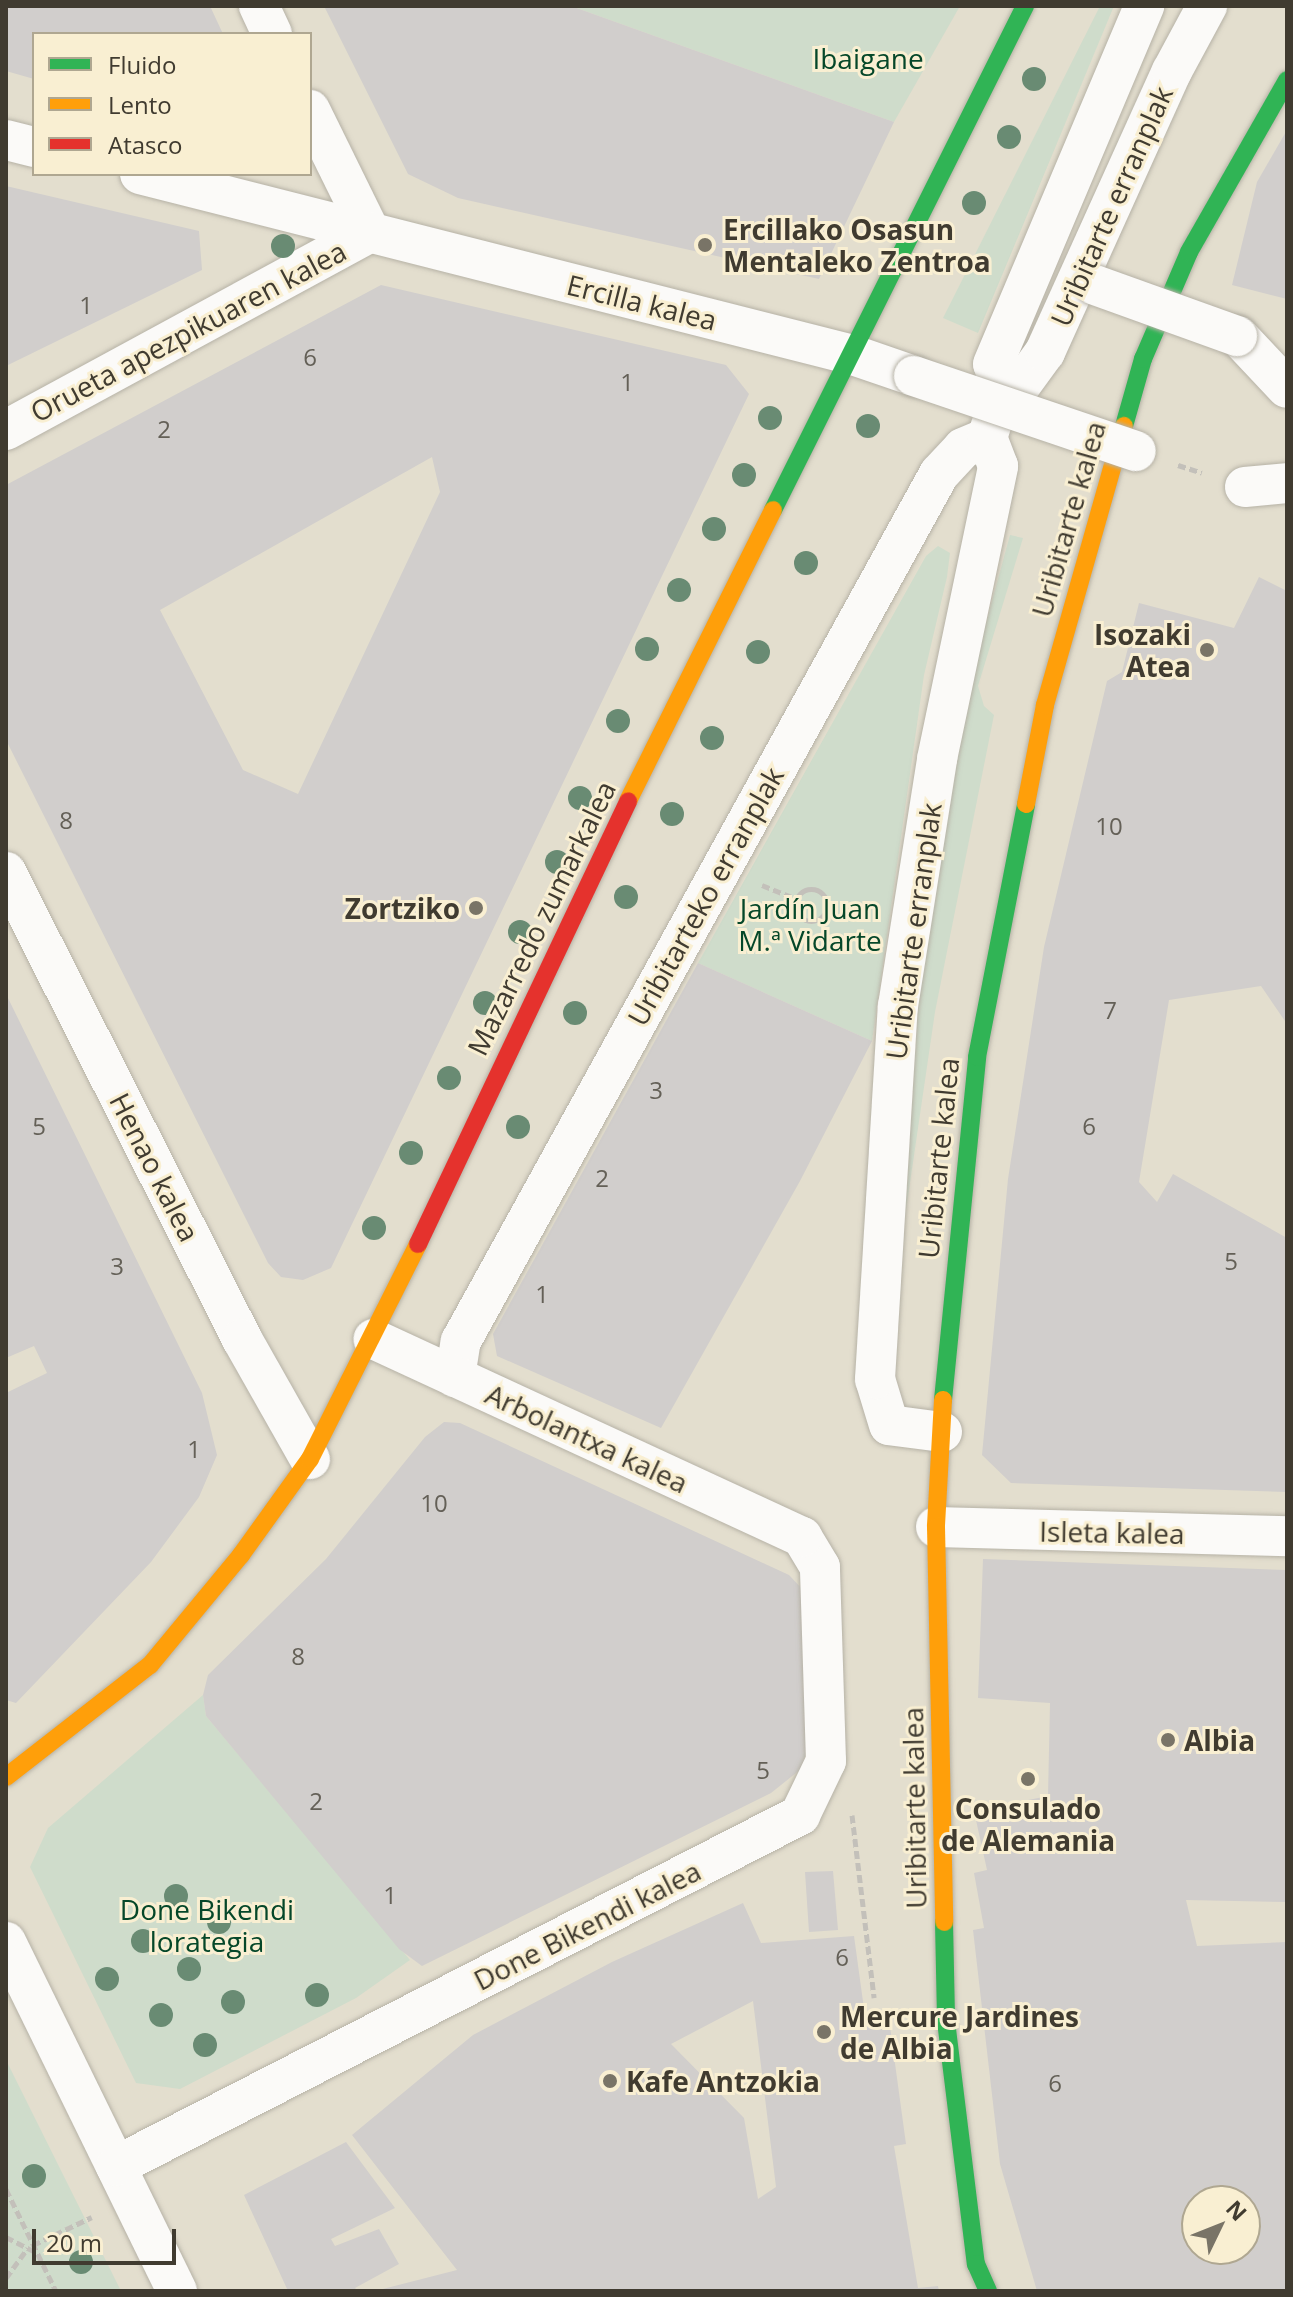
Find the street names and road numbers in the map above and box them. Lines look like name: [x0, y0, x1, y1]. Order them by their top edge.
street label: Uribitarte erranplak: [1043, 81, 1179, 331]
street label: Orueta apezpikuaren kalea: [25, 233, 351, 429]
street label: Ercilla kalea: [564, 267, 720, 337]
street label: Uribitarte kalea: [1024, 417, 1112, 621]
street label: Uribitarteko erranplak: [620, 761, 790, 1031]
street label: Mazarredo zumarkalea: [460, 775, 622, 1061]
street label: Uribitarte erranplak: [878, 800, 948, 1062]
street label: Uribitarte kalea: [911, 1056, 965, 1260]
street label: Henao kalea: [103, 1087, 207, 1247]
street label: Arbolantxa kalea: [481, 1376, 693, 1500]
street label: Isleta kalea: [1039, 1514, 1185, 1550]
street label: Uribitarte kalea: [895, 1707, 933, 1909]
street label: Done Bikendi kalea: [468, 1853, 706, 1997]

